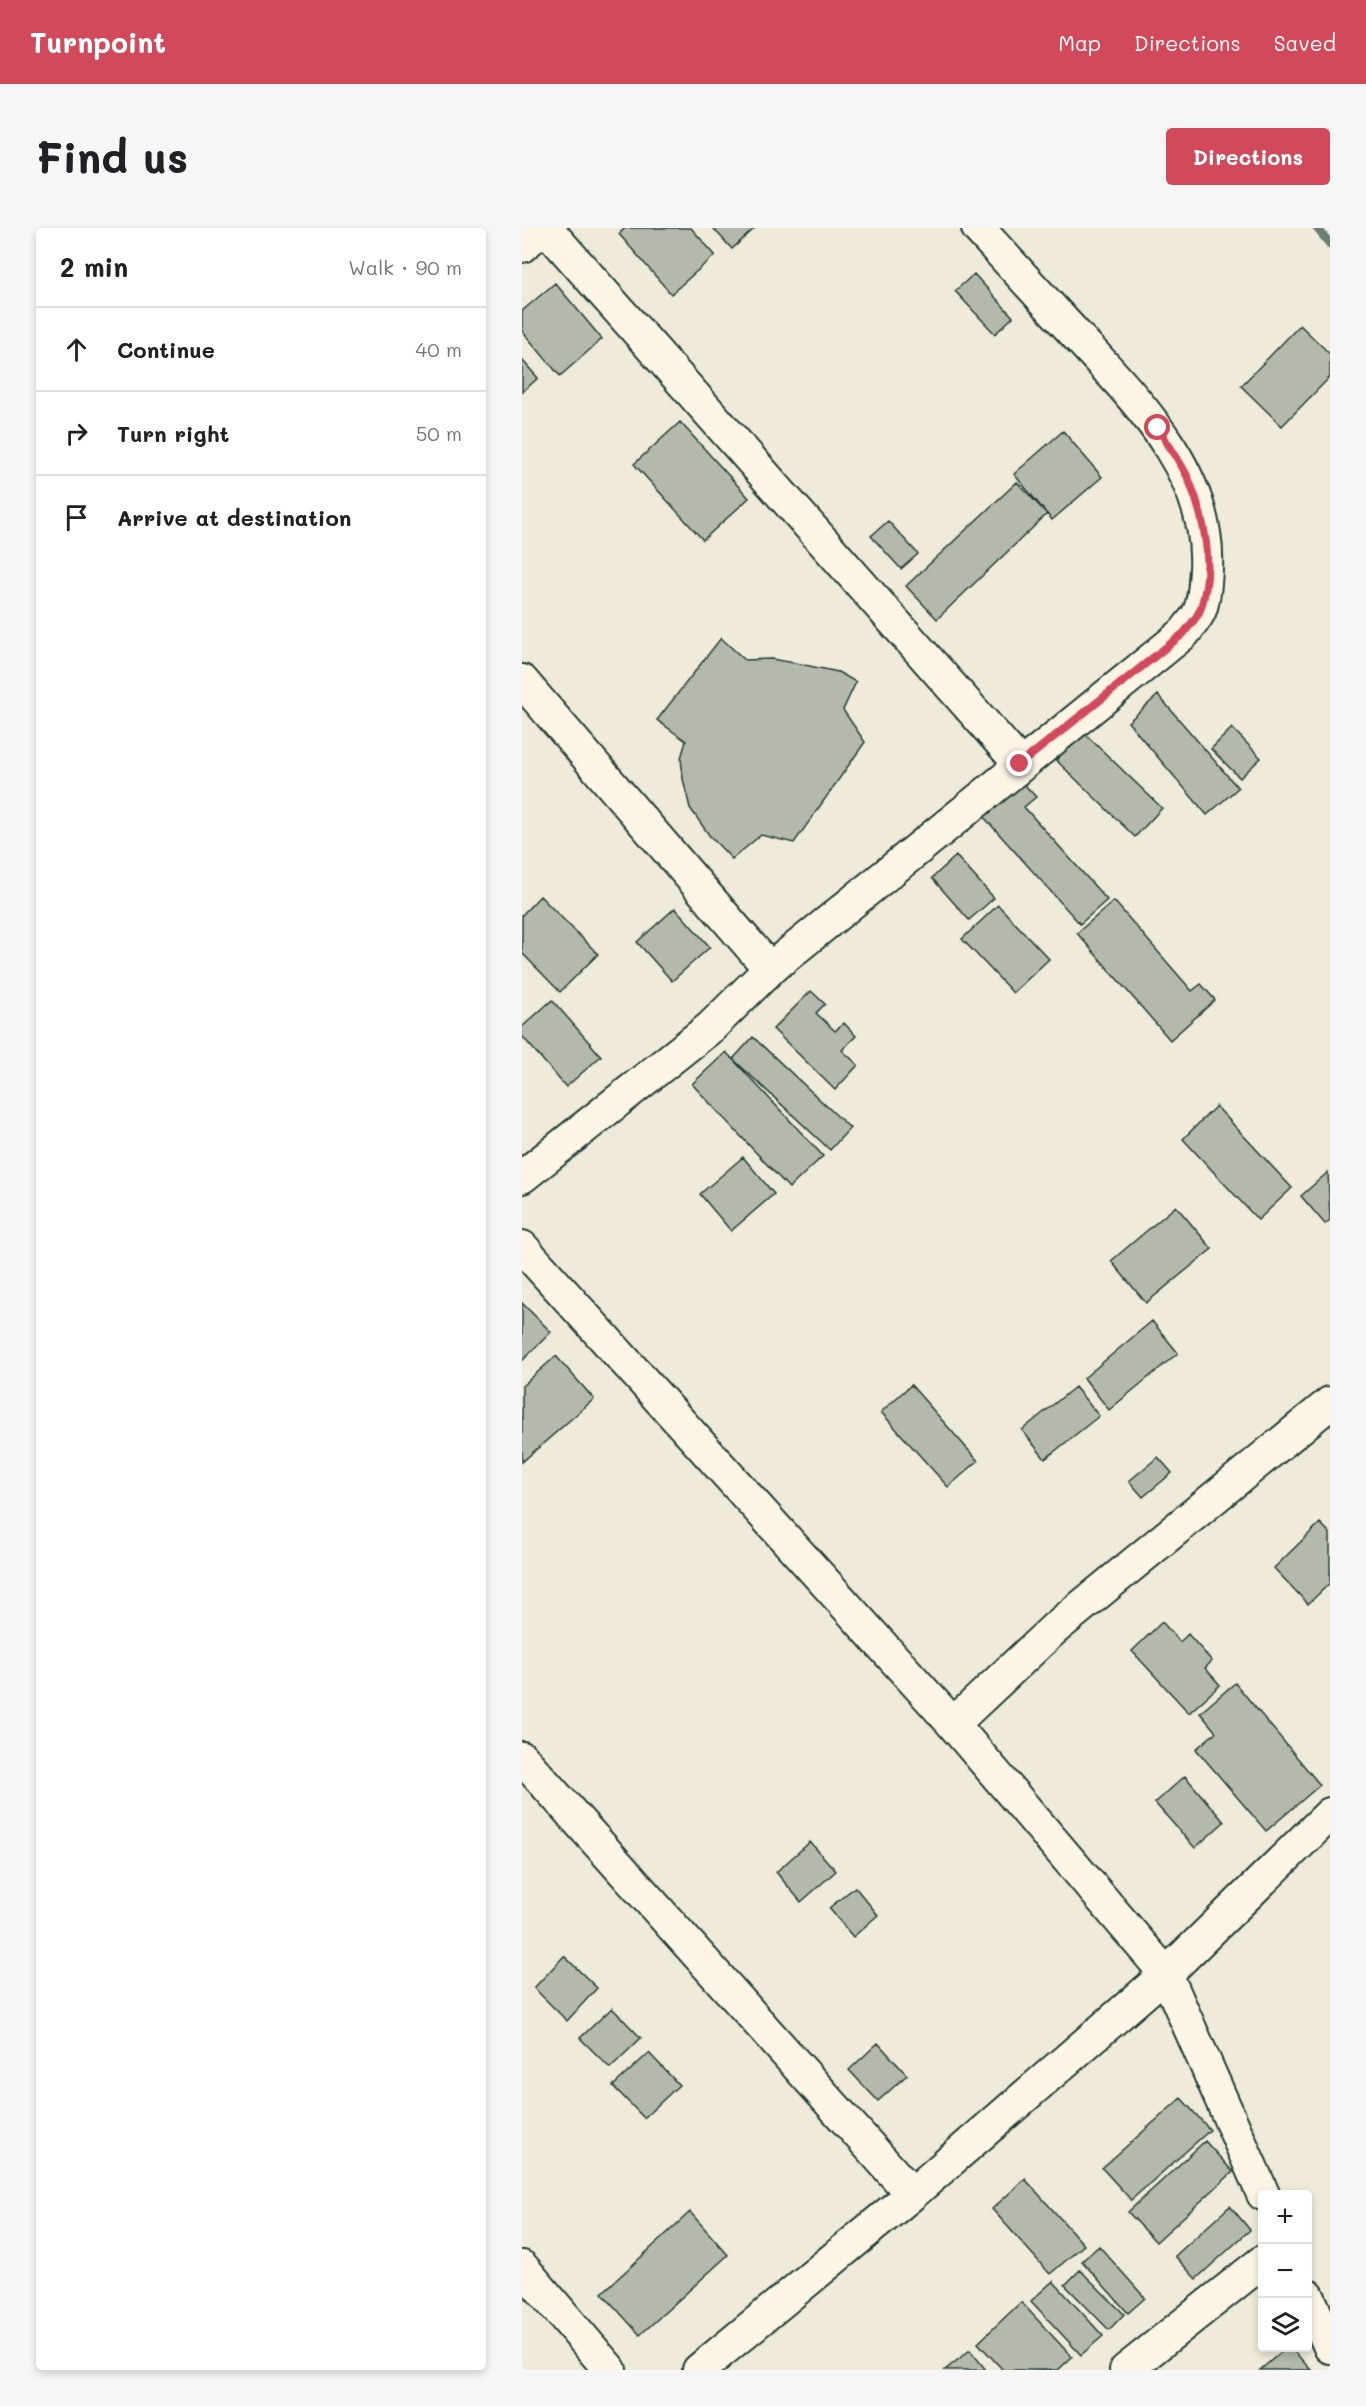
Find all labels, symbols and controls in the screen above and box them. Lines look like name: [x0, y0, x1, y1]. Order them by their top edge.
text: Turnpoint: [30, 24, 166, 60]
text: Map: [1058, 29, 1101, 56]
text: Directions: [1134, 29, 1241, 56]
text: Saved: [1274, 29, 1336, 56]
button: Directions: [1166, 128, 1330, 185]
text: Find us: [36, 129, 188, 184]
text: 2 min: [60, 250, 128, 284]
text: Walk · 90 m: [348, 254, 462, 280]
icon: ahead: [60, 333, 93, 366]
text: Continue: [117, 335, 215, 364]
text: 40 m: [416, 336, 462, 362]
route start: [1144, 414, 1170, 440]
icon: right: [60, 417, 93, 450]
text: Turn right: [117, 419, 229, 448]
text: 50 m: [416, 420, 462, 446]
icon: arrive: [60, 501, 93, 534]
text: Arrive at destination: [117, 503, 352, 532]
route end: [1006, 750, 1032, 776]
map controls: [1258, 2190, 1312, 2352]
button: +: [1258, 2190, 1312, 2244]
button: −: [1258, 2244, 1312, 2298]
button: layers: [1258, 2298, 1312, 2352]

